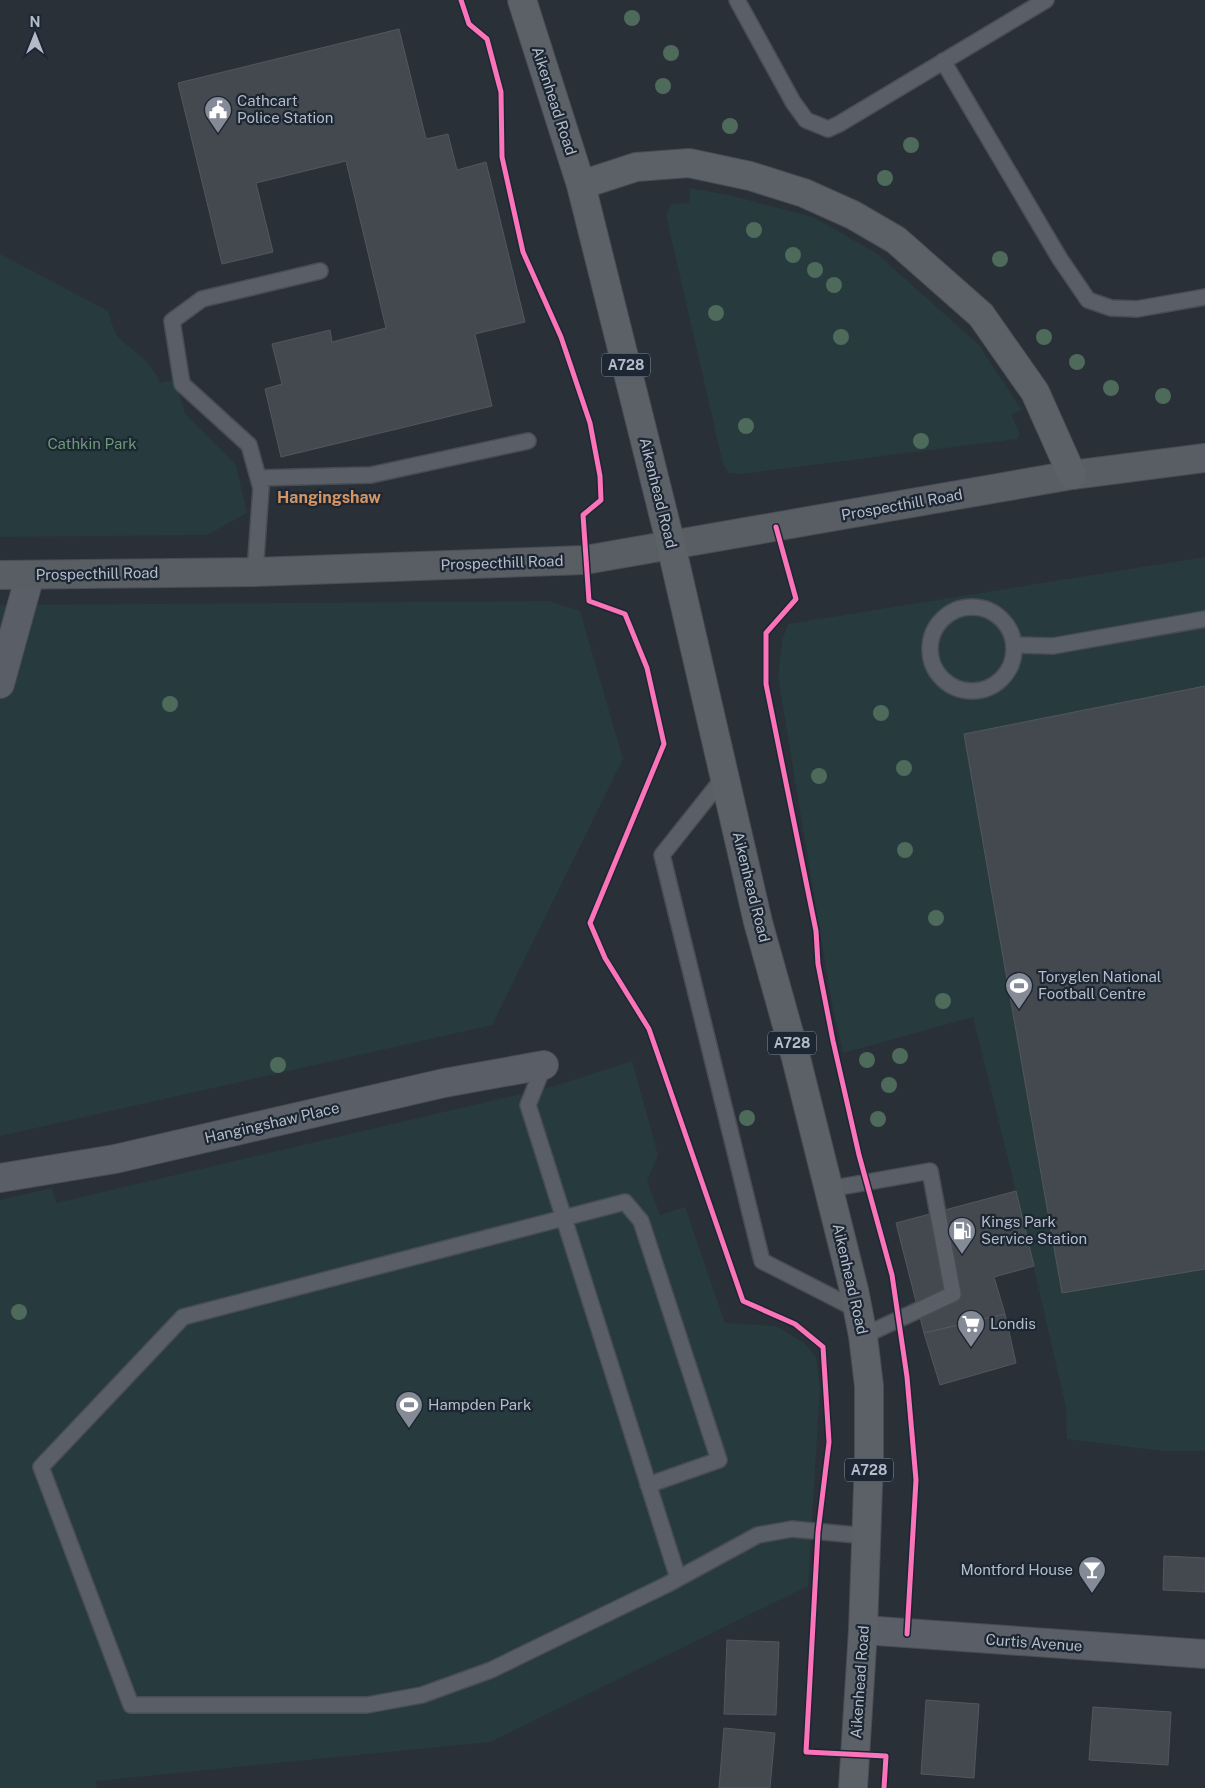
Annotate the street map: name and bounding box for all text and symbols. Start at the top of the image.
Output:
north arrow [10,10,60,60]
text: N [30,14,40,30]
street label: Aikenhead Road [529,44,580,157]
place label: Cathcart Police Station [237,92,333,126]
public building icon: Cathcart Police Station [203,95,233,134]
road number: A728 [602,354,650,376]
park label: Cathkin Park [47,435,137,452]
street label: Aikenhead Road [637,436,680,550]
street label: Prospecthill Road [840,485,964,524]
district label: Hangingshaw [277,488,381,507]
street label: Prospecthill Road [440,552,564,573]
street label: Prospecthill Road [35,564,159,583]
street label: Aikenhead Road [730,830,773,944]
place label: Toryglen National Football Centre [1038,968,1161,1002]
sports icon: Toryglen National Football Centre [1004,971,1034,1010]
road number: A728 [768,1032,816,1054]
street label: Hangingshaw Place [203,1099,341,1146]
place label: Kings Park Service Station [981,1213,1087,1247]
fuel station icon: Kings Park Service Station [947,1216,977,1255]
street label: Aikenhead Road [829,1222,871,1336]
supermarket icon: Londis [956,1309,986,1348]
place label: Londis [990,1315,1036,1332]
sports icon: Hampden Park [394,1390,424,1429]
place label: Hampden Park [428,1396,531,1413]
road number: A728 [845,1458,893,1482]
bar icon: Montford House [1077,1555,1107,1594]
place label: Montford House [960,1561,1073,1578]
street label: Aikenhead Road [847,1625,872,1739]
street label: Curtis Avenue [985,1631,1083,1654]

